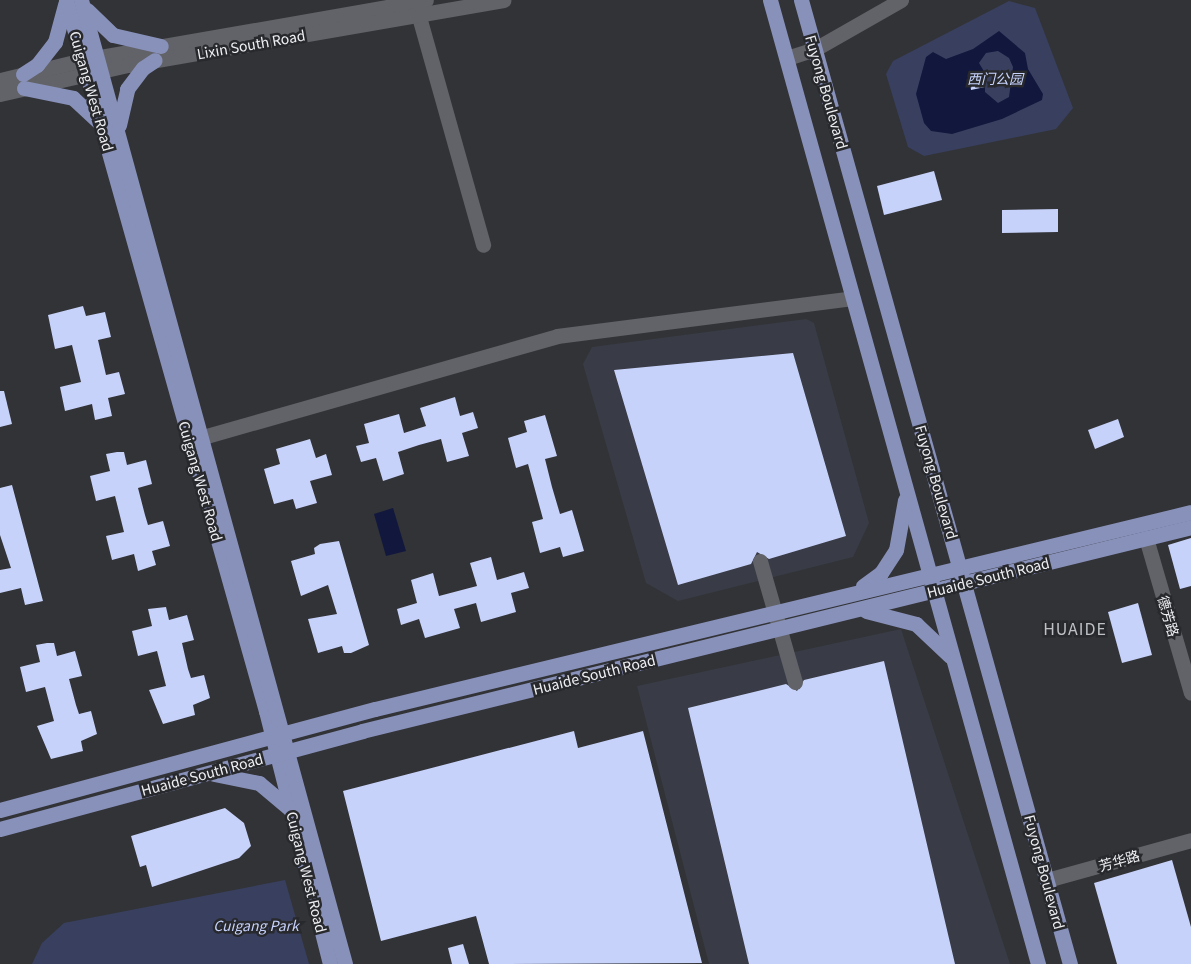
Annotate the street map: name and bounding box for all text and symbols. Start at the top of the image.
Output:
street label: Lixin South Road [196,26,306,62]
street label: Cuigang West Road [67,29,117,153]
street label: Fuyong Boulevard [803,33,851,151]
park label: 西门公园 [967,70,1023,86]
street label: Cuigang West Road [176,419,226,543]
street label: Fuyong Boulevard [913,423,961,541]
street label: Huaide South Road [925,554,1051,600]
street label: 德芳路 [1155,593,1183,639]
district label: HUAIDE [1042,618,1108,638]
street label: Huaide South Road [531,651,657,697]
street label: Huaide South Road [139,750,265,798]
street label: Cuigang West Road [284,810,330,934]
street label: Fuyong Boulevard [1022,813,1068,931]
street label: 芳华路 [1096,846,1142,874]
park label: Cuigang Park [213,917,299,933]

